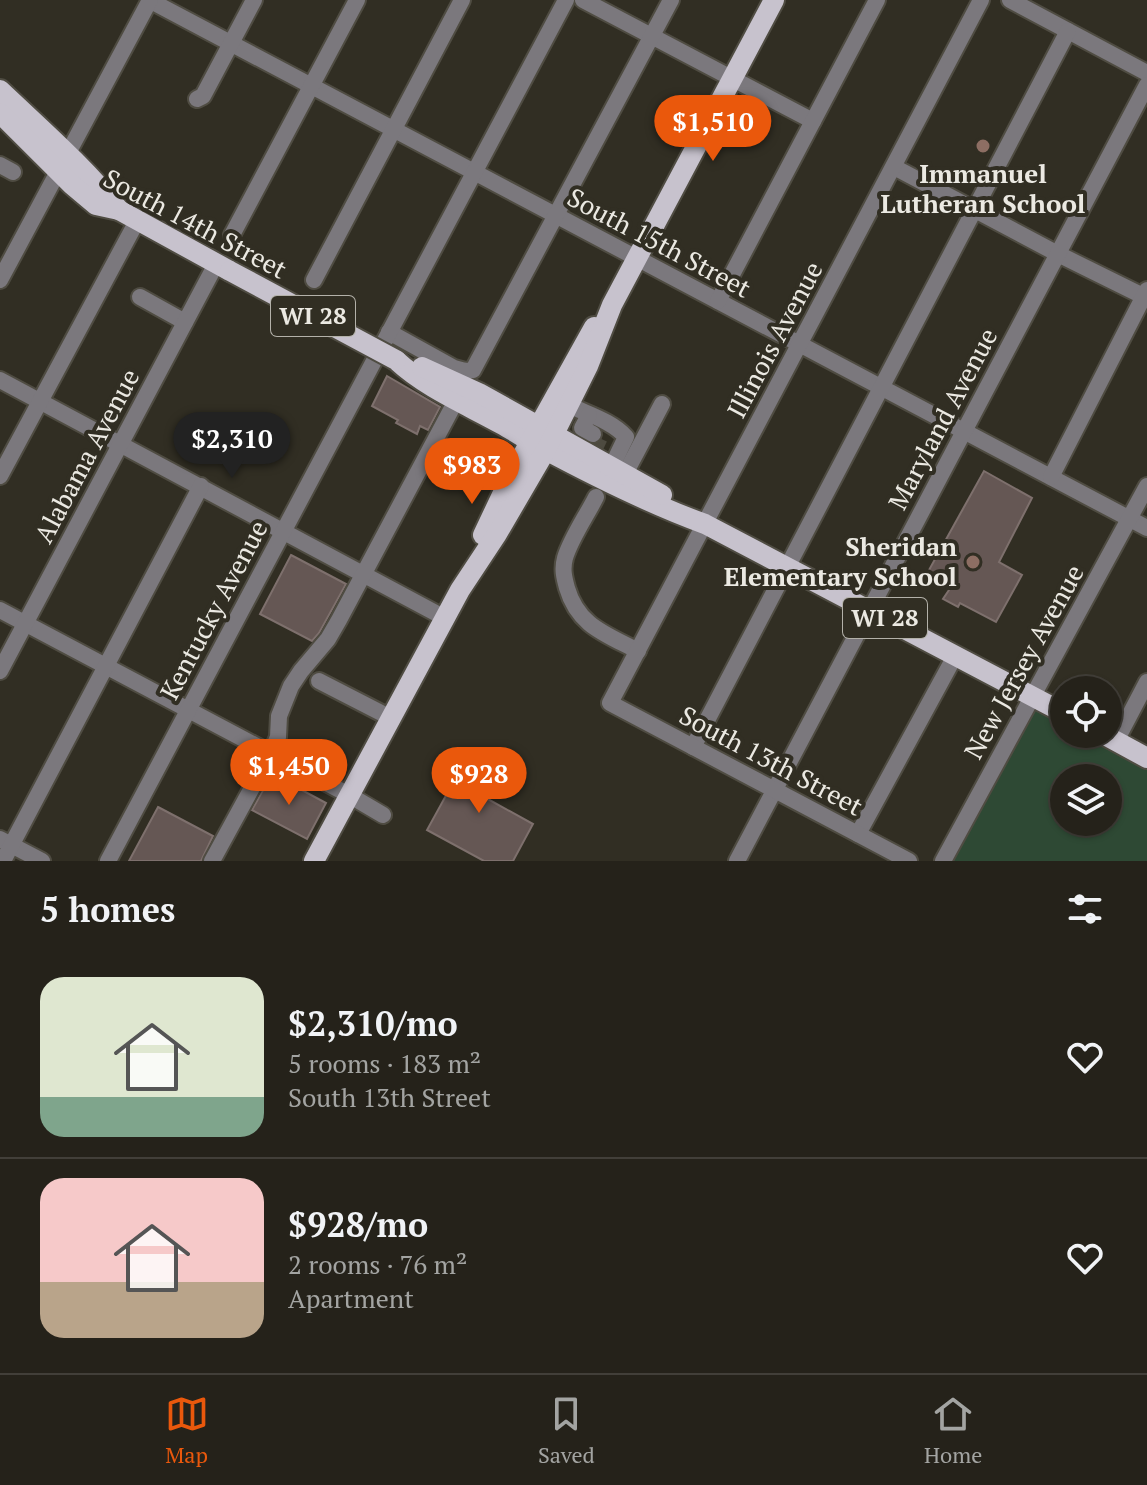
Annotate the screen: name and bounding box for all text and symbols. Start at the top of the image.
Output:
pin: $1,510 [648,95,778,163]
text: $1,510 [672,104,754,138]
marker: Immanuel Lutheran School [974,137,992,155]
place label: Immanuel Lutheran School [880,156,1086,220]
street label: South 14th Street [98,161,293,286]
street label: South 15th Street [562,180,757,305]
street label: Illinois Avenue [719,255,830,424]
road number: WI 28 [271,296,355,336]
street label: Maryland Avenue [880,322,1004,515]
street label: Alabama Avenue [26,363,146,549]
pin: $2,310 [167,412,297,480]
text: $2,310 [191,421,273,455]
pin: $983 [425,438,519,506]
text: $983 [443,447,501,481]
street label: Kentucky Avenue [152,514,275,705]
place label: Sheridan Elementary School [724,529,957,593]
marker: Sheridan Elementary School [964,553,982,571]
street label: New Jersey Avenue [956,558,1091,765]
road number: WI 28 [843,598,927,638]
map controls [1050,676,1122,836]
button: locate [1050,676,1122,748]
street label: South 13th Street [674,698,869,823]
pin: $1,450 [224,739,354,807]
pin: $928 [432,747,526,815]
text: $1,450 [248,748,330,782]
text: $928 [450,756,508,790]
button: layers [1050,764,1122,836]
text: 5 homes [40,887,175,932]
icon: filters [1063,887,1107,931]
text: $2,310/mo [288,1001,458,1046]
icon: home [104,1009,200,1105]
icon: heart [1063,1035,1107,1079]
text: 5 rooms · 183 m² [288,1046,481,1080]
text: South 13th Street [288,1080,491,1114]
text: $928/mo [288,1202,428,1247]
icon: home [104,1210,200,1306]
icon: heart [1063,1236,1107,1280]
text: 2 rooms · 76 m² [288,1247,467,1281]
text: Apartment [288,1281,414,1315]
tab: Map [165,1392,209,1469]
tab: Saved [538,1392,595,1469]
tab: Home [924,1392,982,1469]

